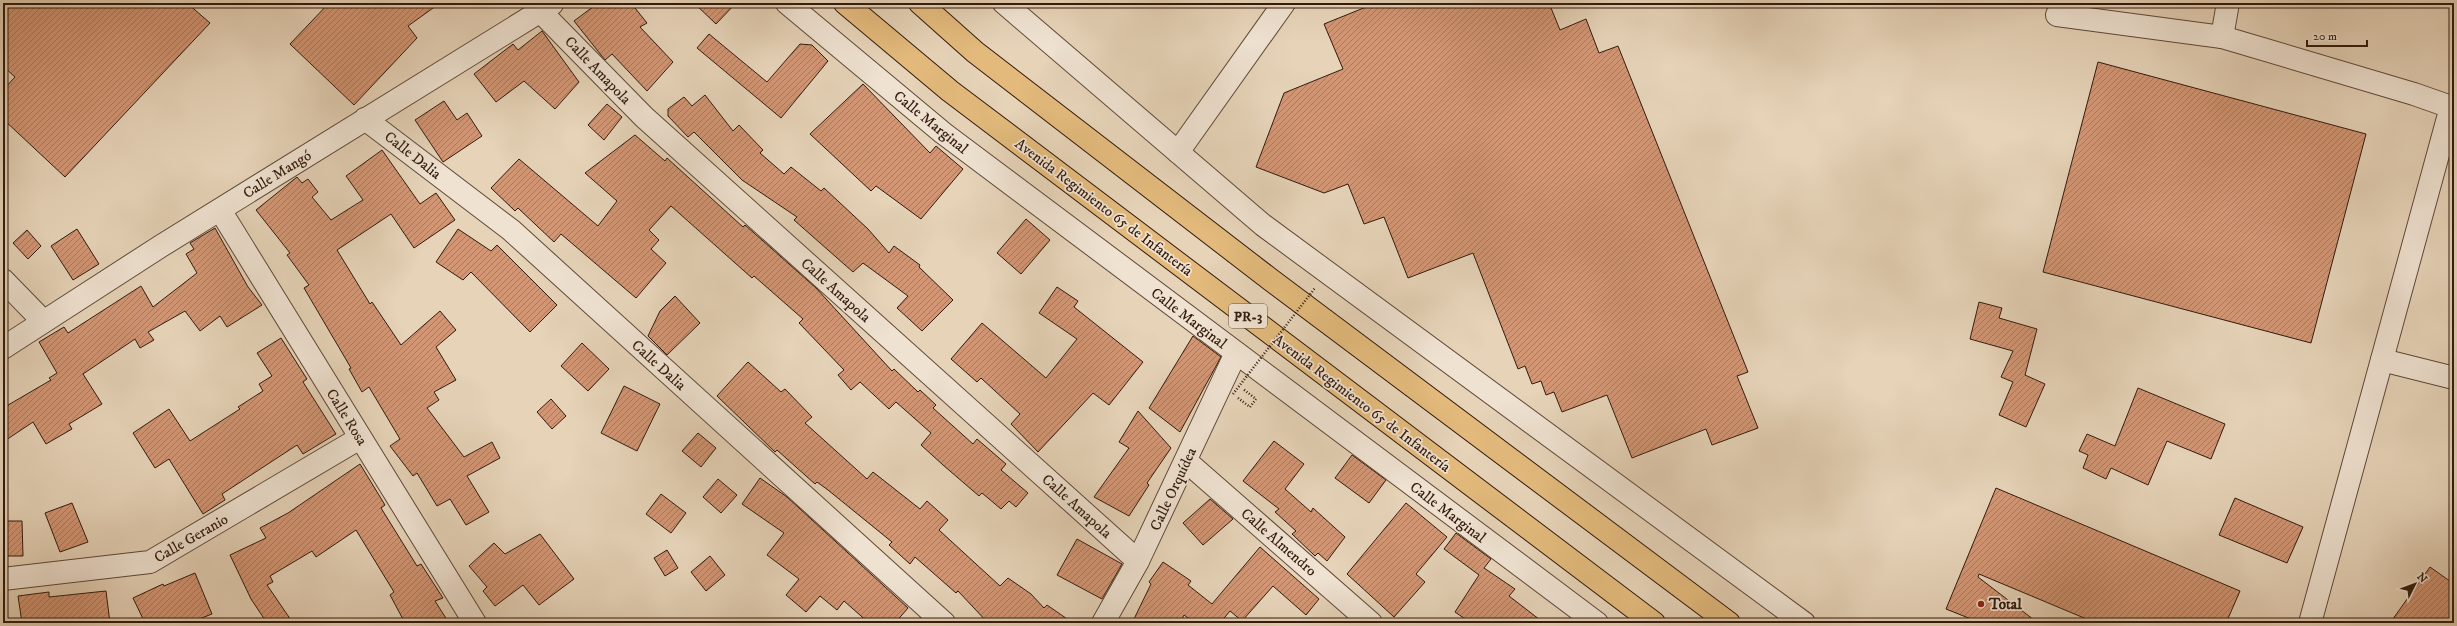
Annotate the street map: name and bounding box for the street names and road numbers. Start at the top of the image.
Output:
street label: Calle Amapola [560,32,635,109]
street label: Calle Marginal [890,87,972,158]
street label: Calle Dalia [380,127,445,184]
street label: Avenida Regimiento 65 de Infantería [1011,134,1197,281]
street label: Calle Mangó [239,146,315,203]
street label: Calle Amapola [797,254,875,327]
street label: Calle Marginal [1147,284,1231,353]
road number: PR-3 [1229,304,1267,328]
street label: Avenida Regimiento 65 de Infantería [1269,330,1455,477]
street label: Calle Dalia [627,336,690,395]
street label: Calle Rosa [322,385,372,450]
street label: Calle Orquídea [1146,444,1201,534]
street label: Calle Amapola [1038,470,1116,543]
street label: Calle Marginal [1406,478,1490,547]
street label: Calle Almendro [1237,504,1321,581]
street label: Calle Geranio [151,510,232,567]

